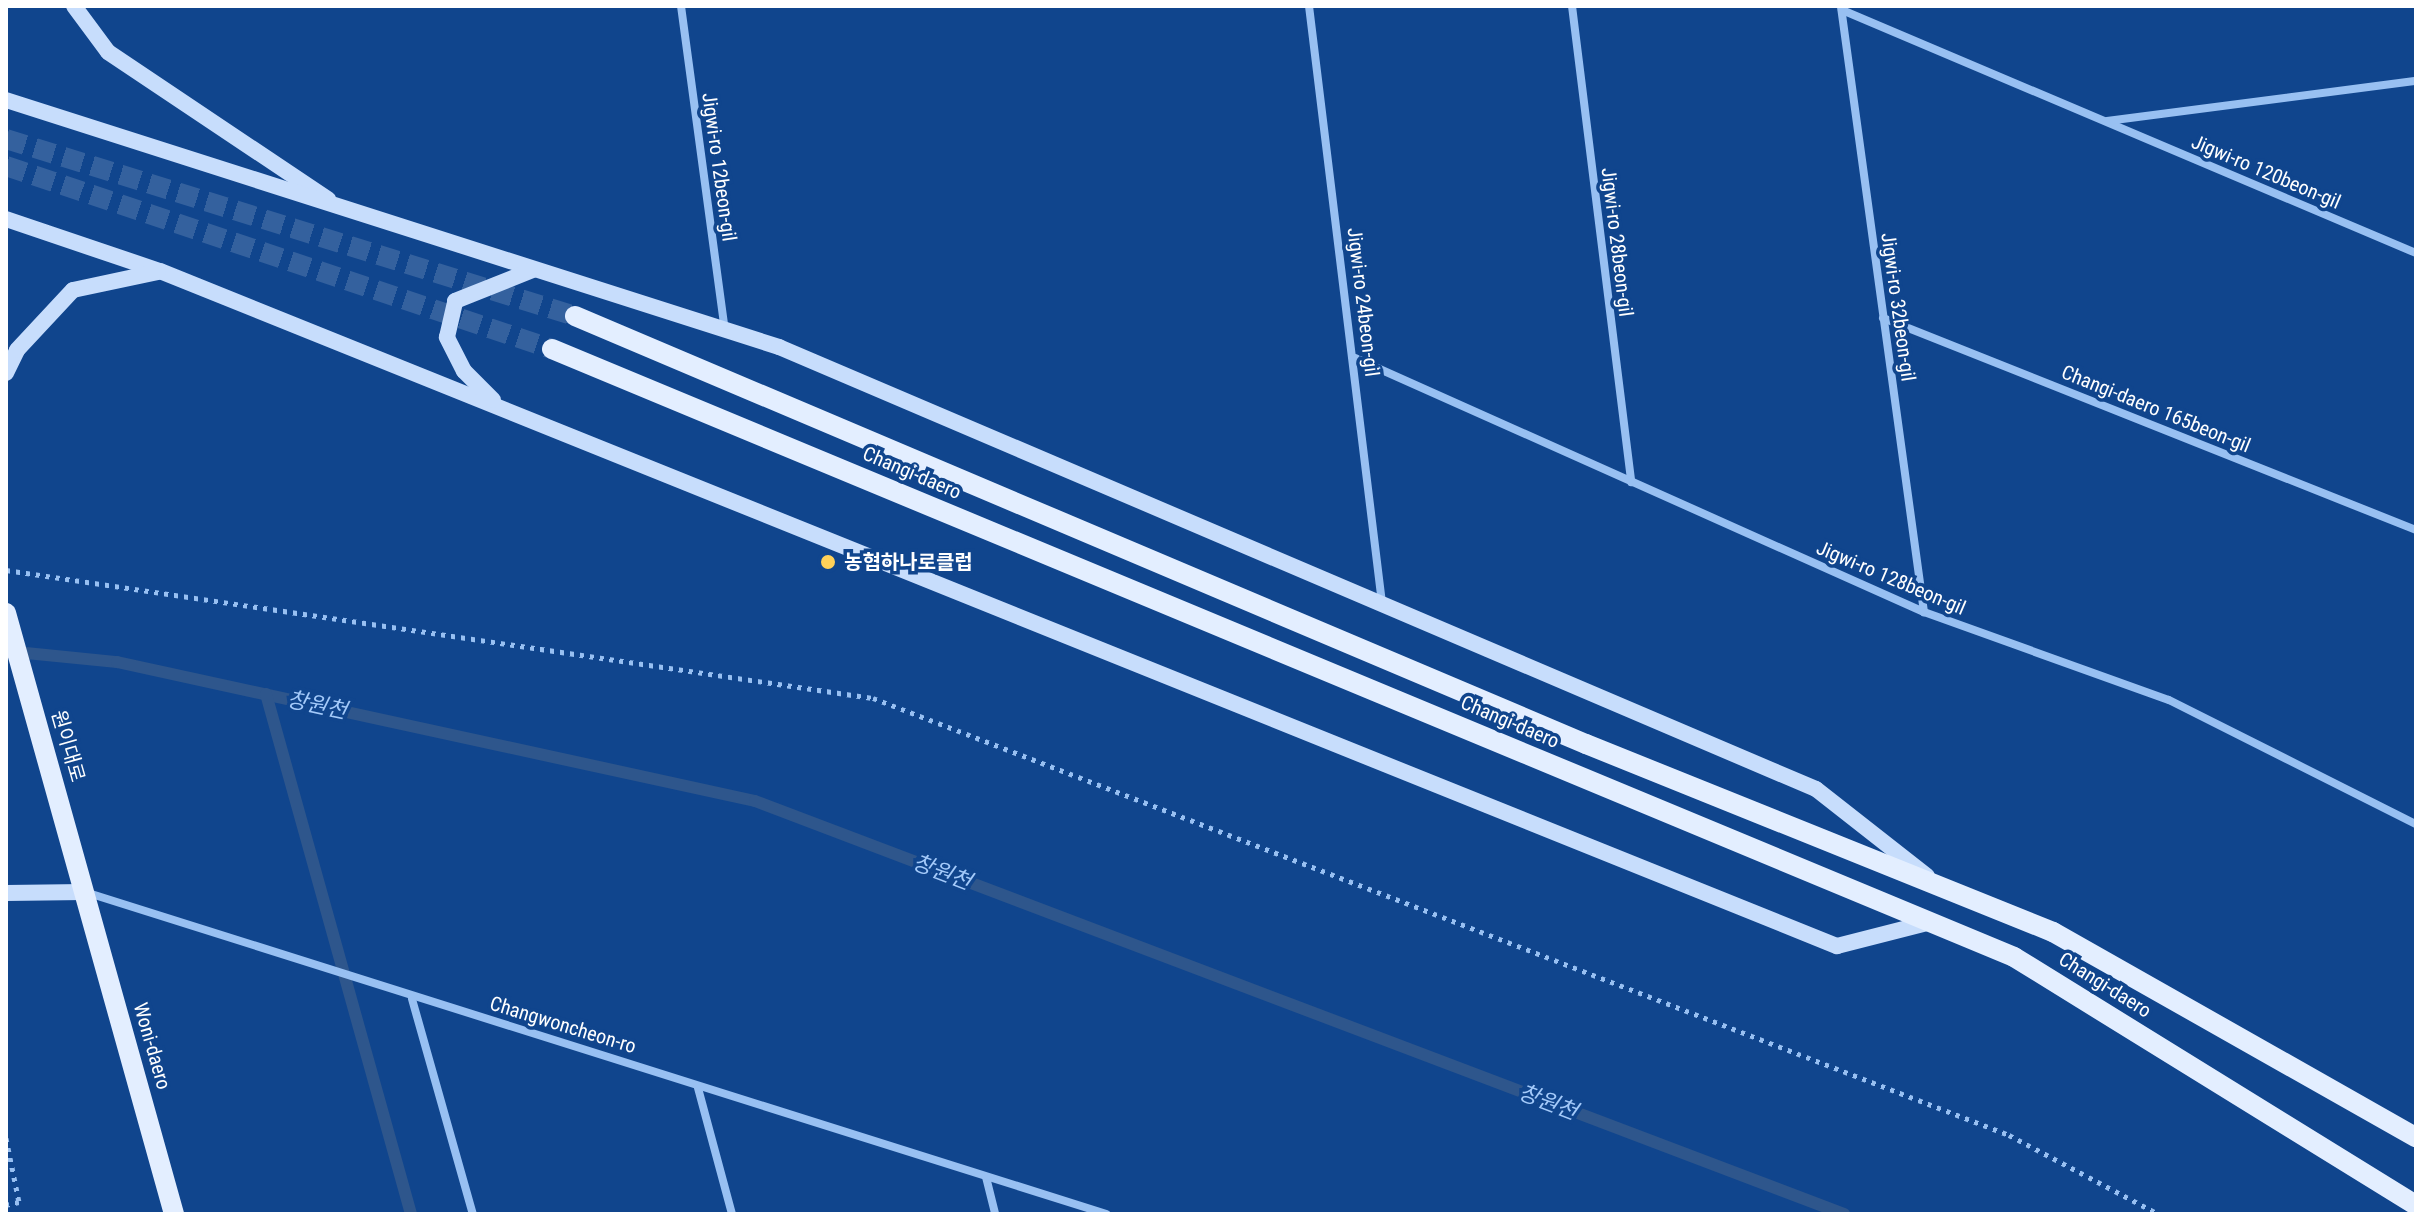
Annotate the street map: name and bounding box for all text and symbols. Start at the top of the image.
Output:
street label: Jigwi-ro 12beon-gil [697,91,741,243]
street label: Jigwi-ro 120beon-gil [2188,130,2344,214]
street label: Jigwi-ro 28beon-gil [1596,166,1638,318]
street label: Jigwi-ro 24beon-gil [1342,226,1384,378]
street label: Jigwi-ro 32beon-gil [1876,231,1920,383]
street label: Changi-daero 165beon-gil [2058,360,2254,458]
street label: Changi-daero [859,442,965,504]
street label: Jigwi-ro 128beon-gil [1813,536,1969,620]
place label: 농협하나로클럽 [844,550,973,574]
marker: 농협하나로클럽 [819,553,837,571]
water label: 창원천 [285,686,349,724]
street label: Changi-daero [1457,691,1563,753]
street label: 원이대로 [46,707,90,785]
water label: 창원천 [909,849,975,895]
street label: Changi-daero [2054,947,2156,1023]
street label: Changwoncheon-ro [487,991,639,1059]
street label: Woni-daero [128,1000,176,1092]
water label: 창원천 [1515,1079,1581,1125]

